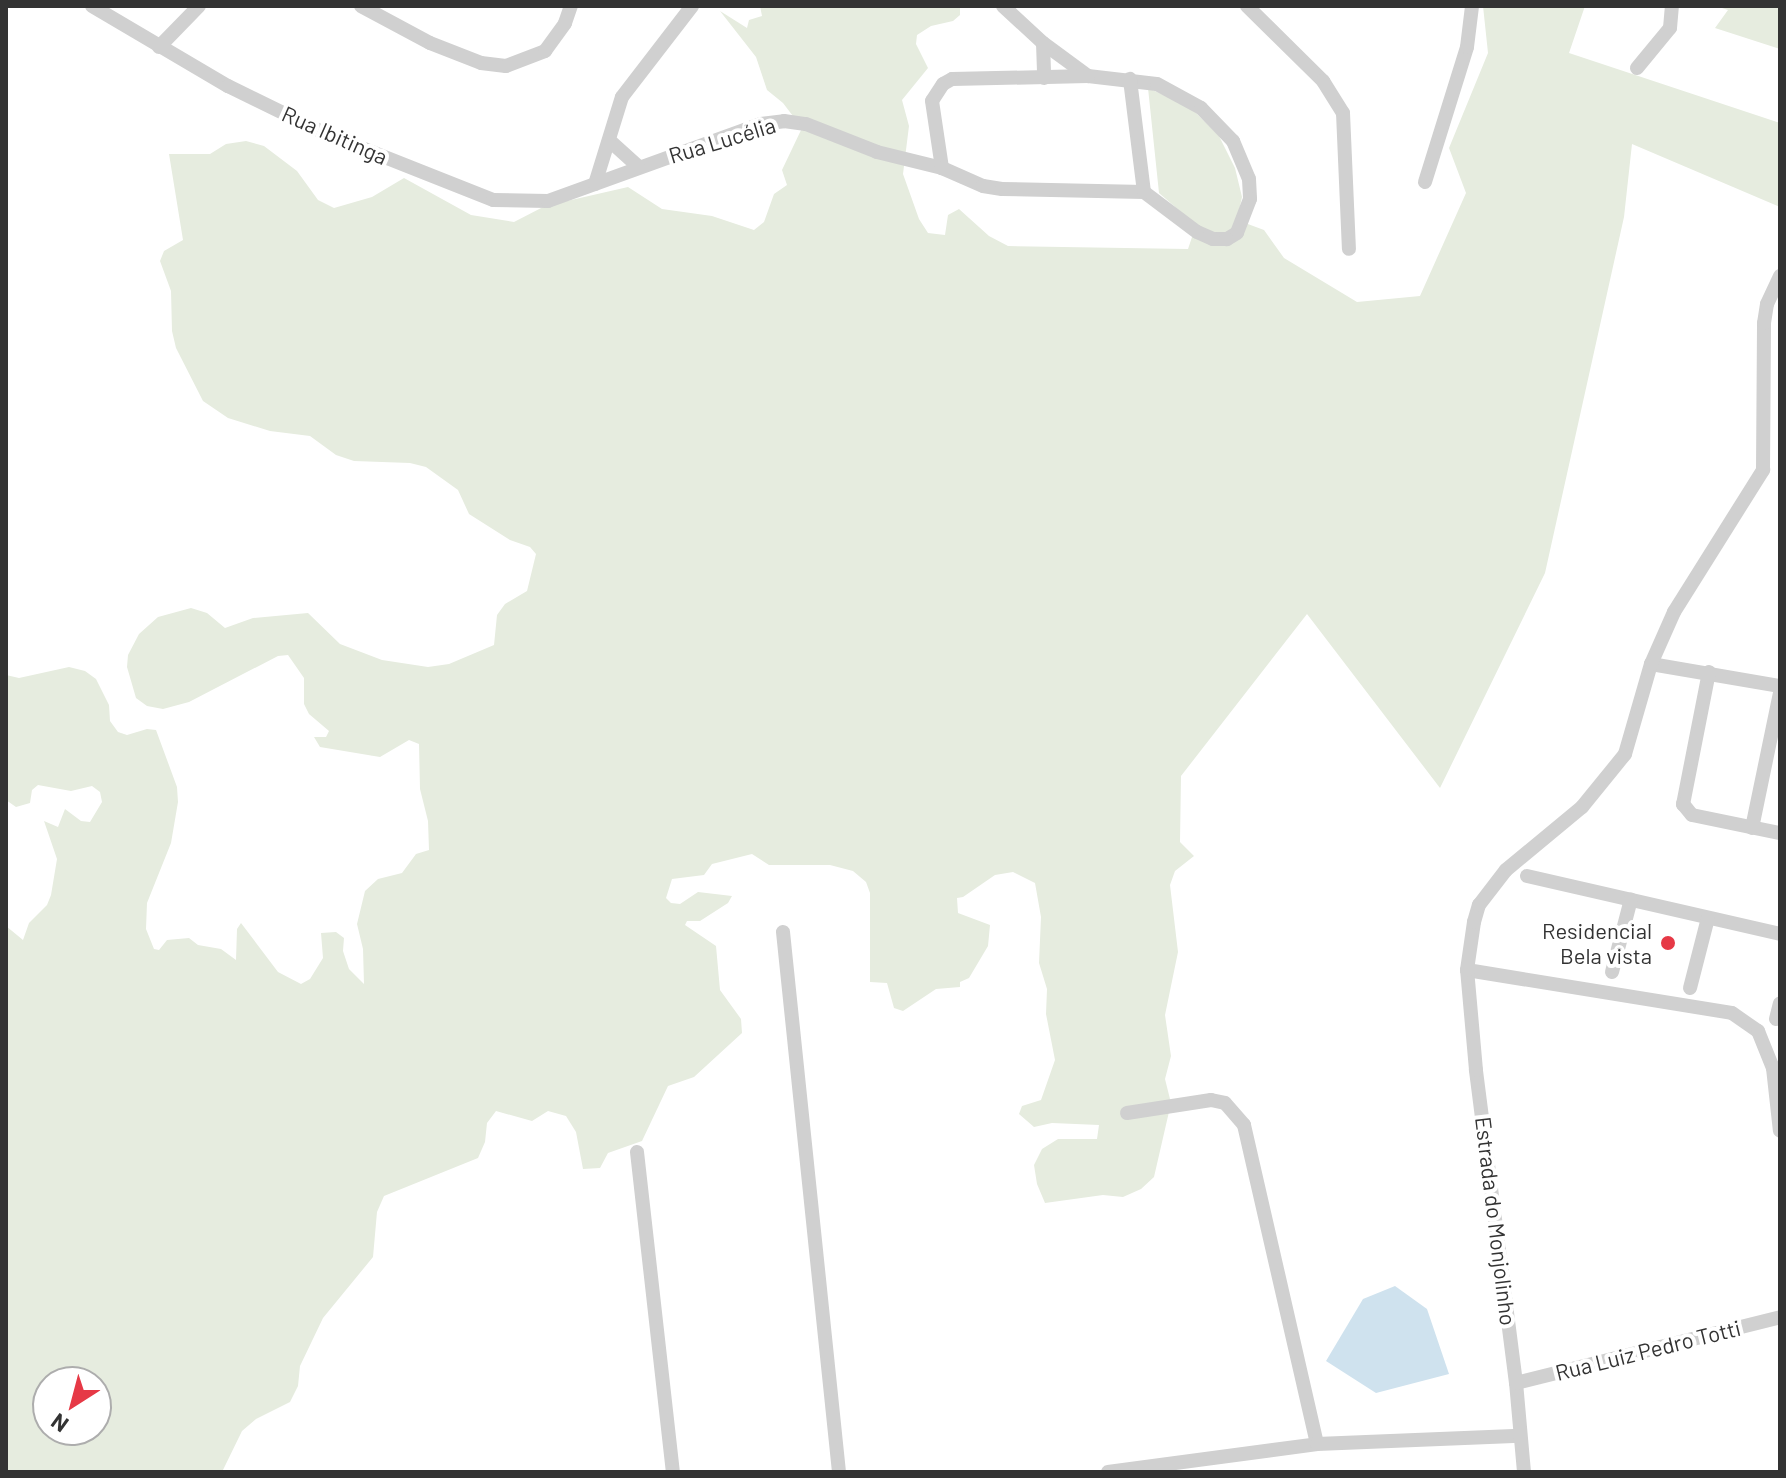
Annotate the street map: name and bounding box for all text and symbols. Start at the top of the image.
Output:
street label: Rua Ibitinga [278,100,392,170]
street label: Rua Lucélia [665,111,779,169]
place label: Residencial Bela vista [1542,917,1652,968]
marker: Residencial Bela vista [1659,934,1677,952]
street label: Estrada do Monjolinho [1470,1115,1522,1327]
street label: Rua Luiz Pedro Totti [1553,1314,1743,1386]
north arrow [32,1366,112,1446]
text: N [46,1409,73,1439]

